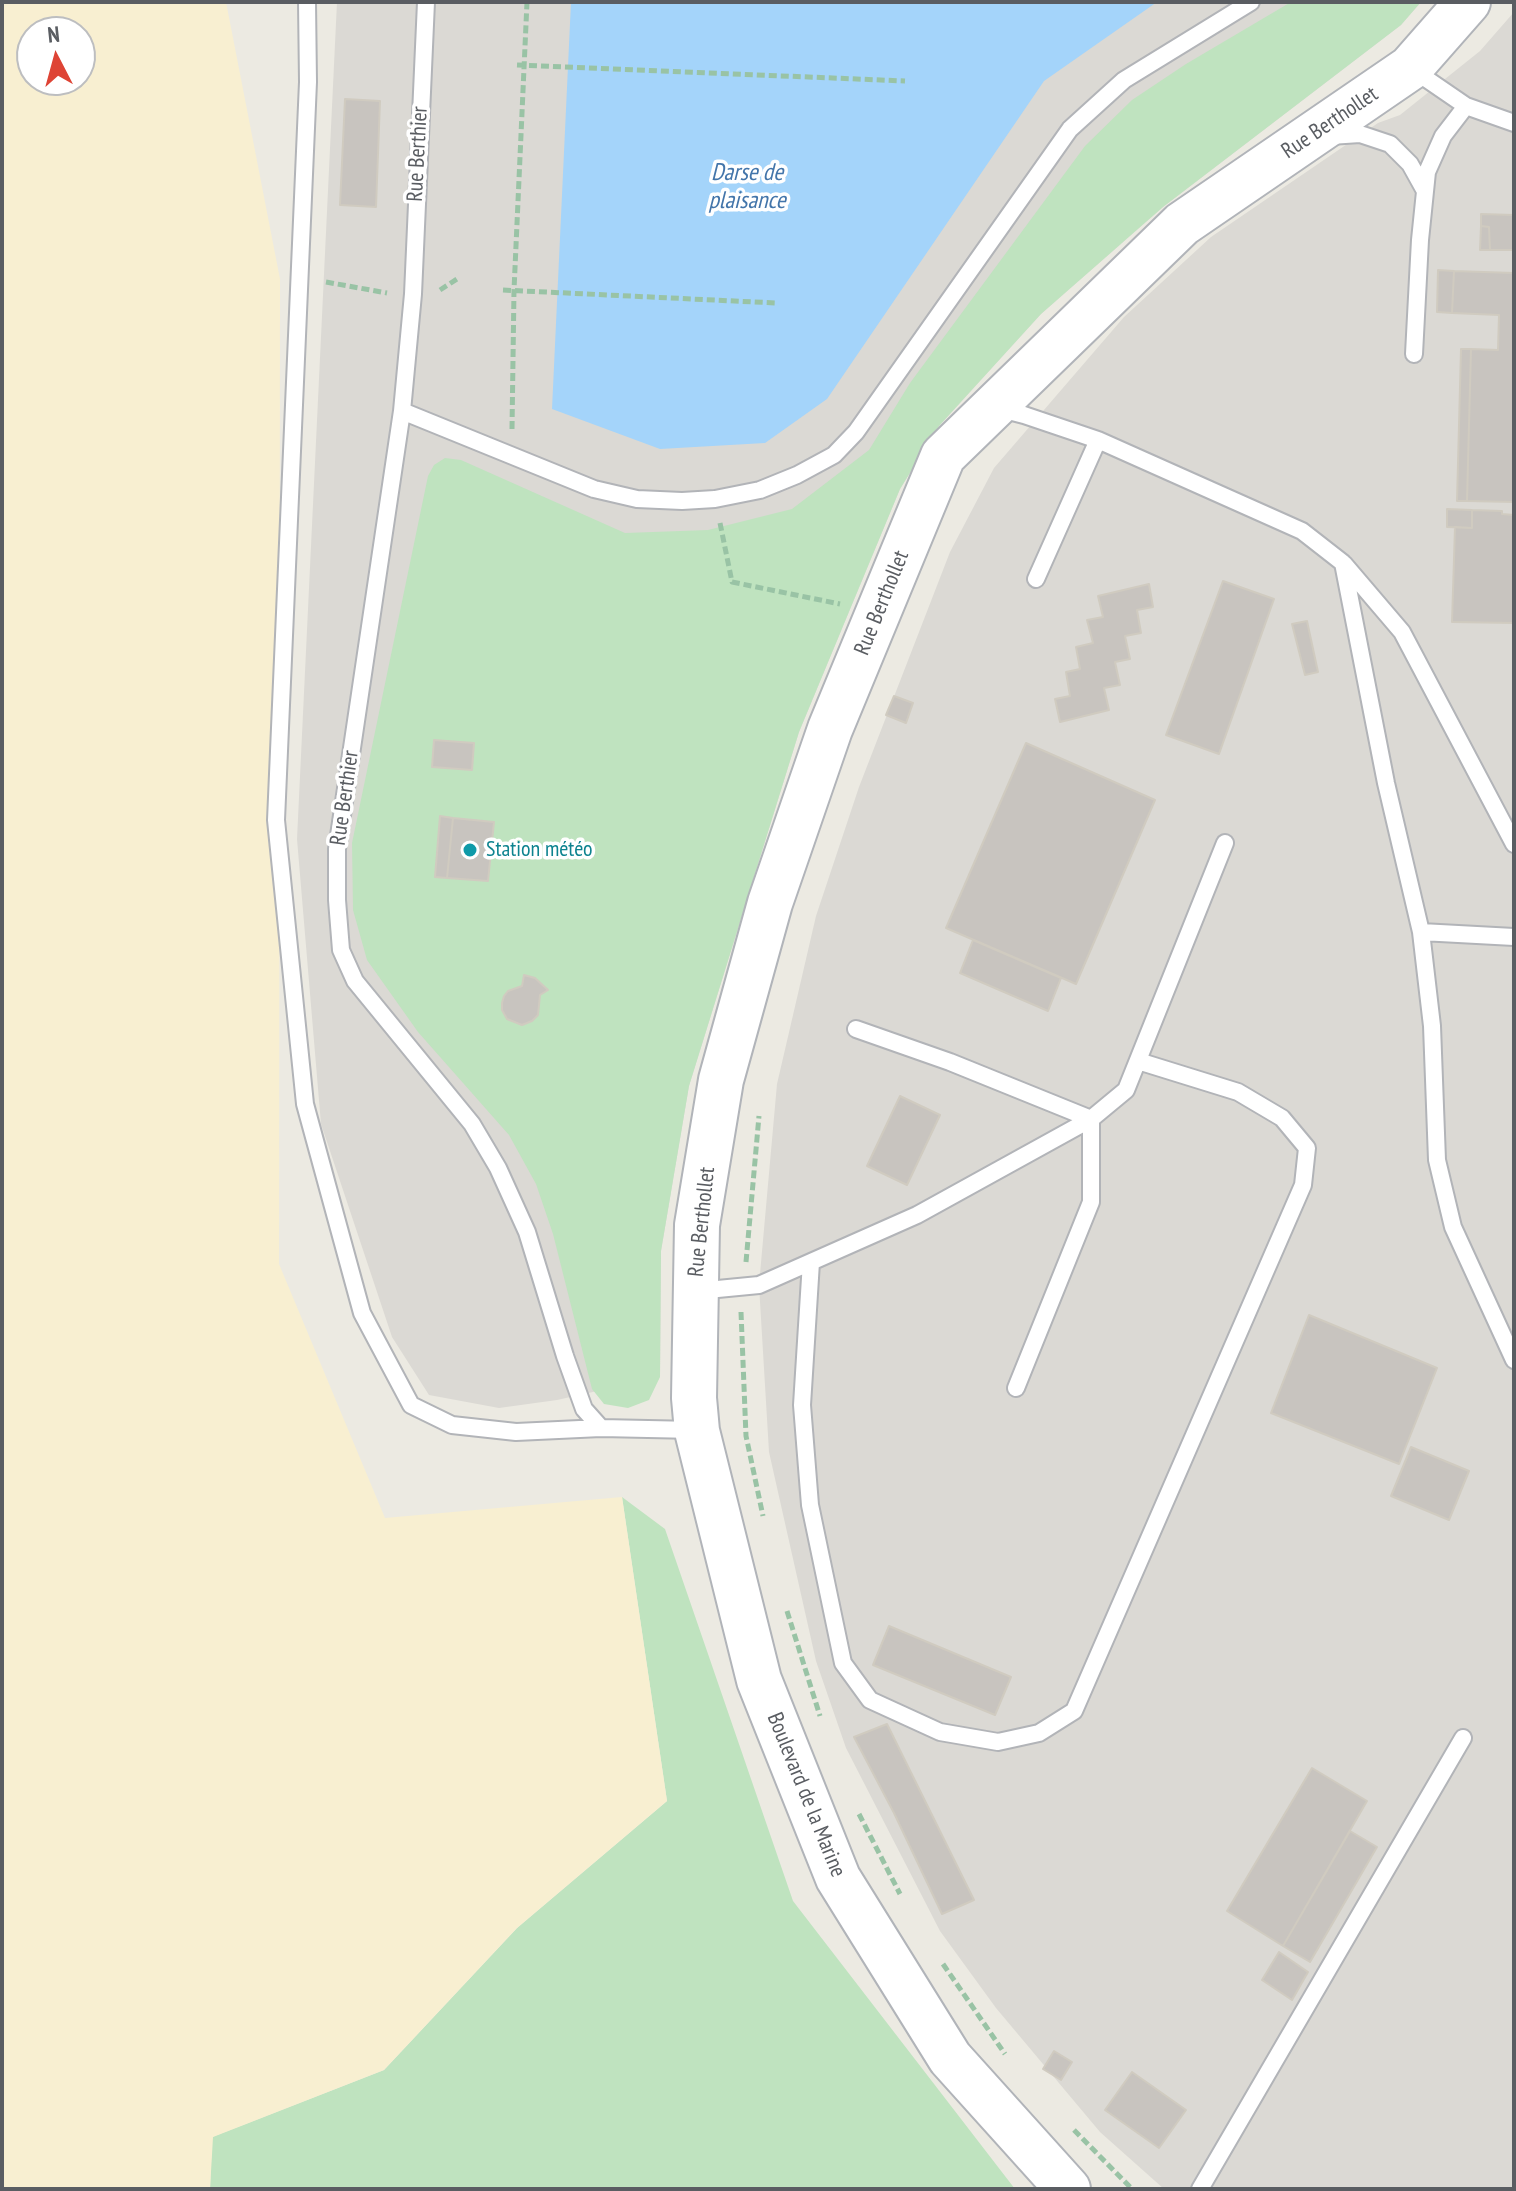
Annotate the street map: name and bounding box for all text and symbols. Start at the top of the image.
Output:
north arrow [16,16,96,96]
text: N [46,20,61,49]
street label: Rue Berthollet [1277,81,1383,165]
street label: Rue Berthier [402,106,434,202]
water label: Darse de plaisance [708,159,786,215]
street label: Rue Berthollet [849,547,915,659]
street label: Rue Berthier [325,749,365,847]
place label: Station météo [486,837,593,863]
marker: Station météo [461,841,479,859]
street label: Rue Berthollet [683,1166,721,1278]
street label: Boulevard de la Marine [761,1709,851,1881]

